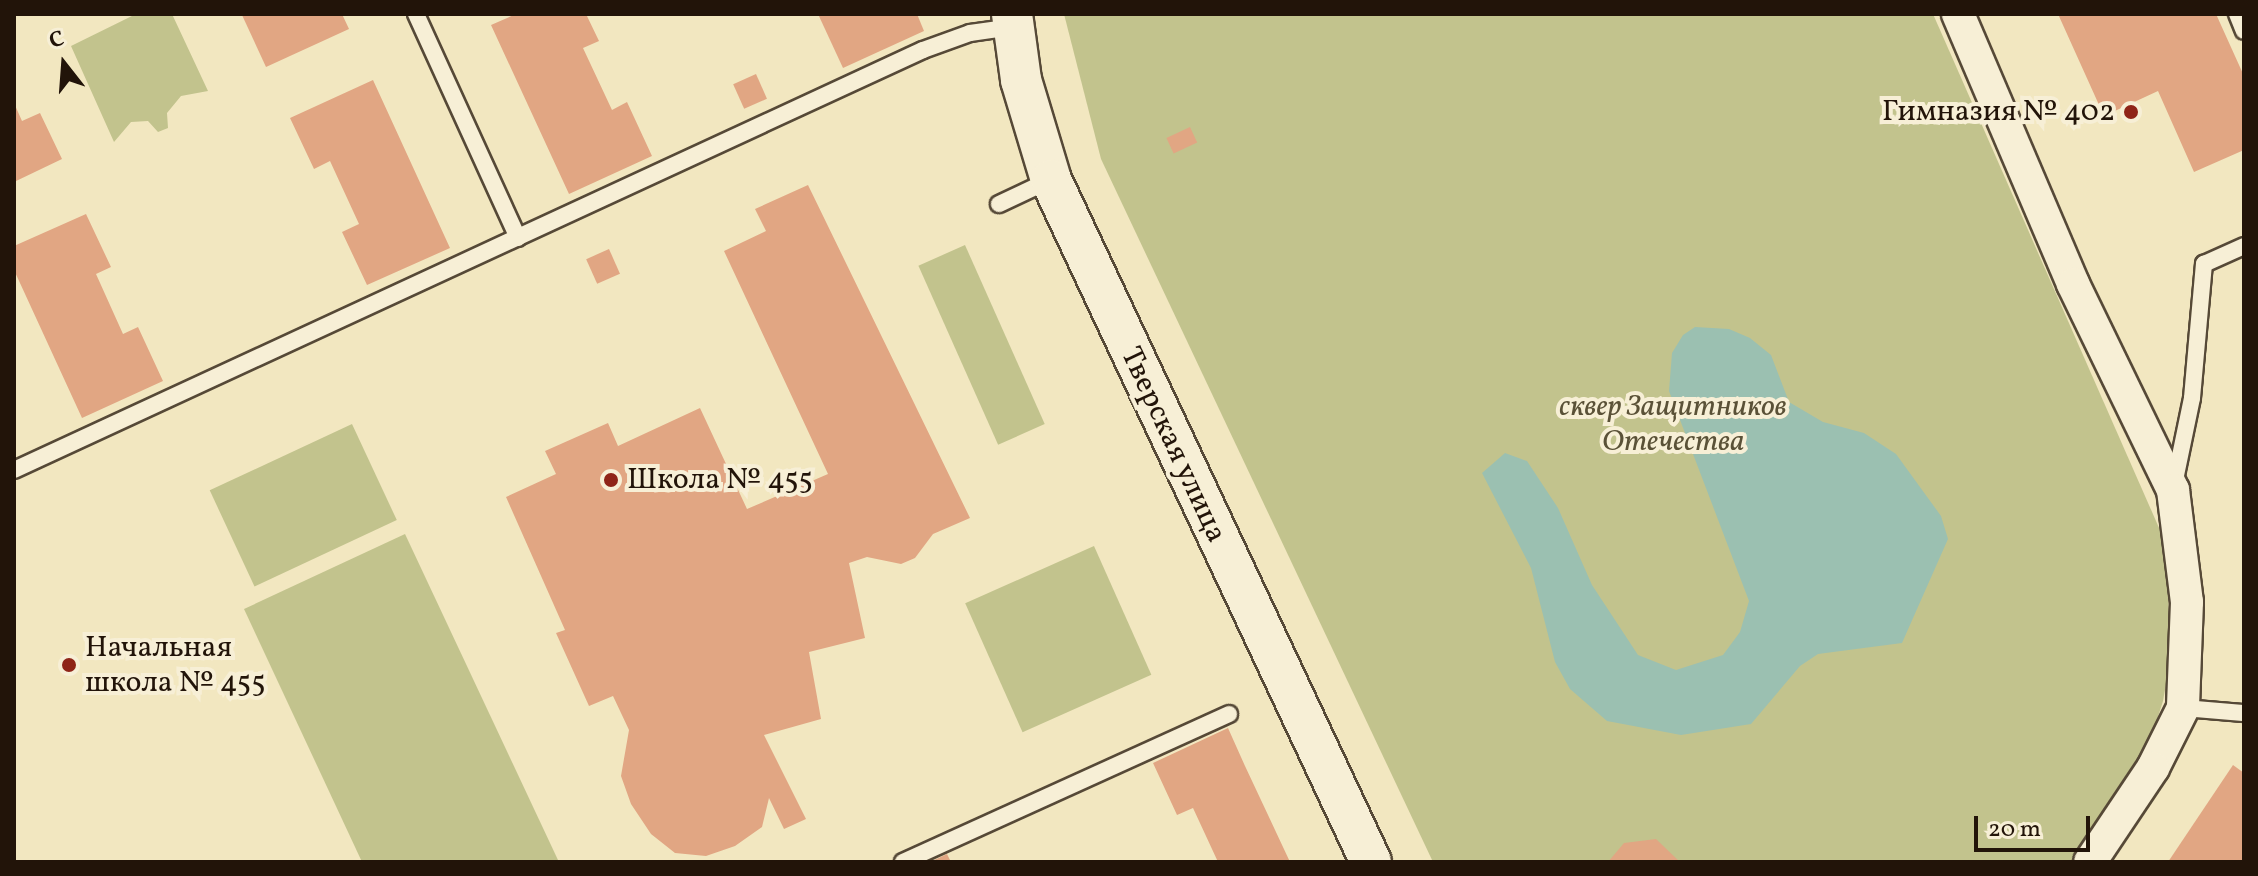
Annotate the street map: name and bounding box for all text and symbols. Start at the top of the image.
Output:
north arrow [24,24,104,104]
text: С [46,24,68,57]
place label: Гимназия № 402 [1882,94,2115,130]
marker: Гимназия № 402 [2122,103,2140,121]
street label: Тверская улица [1112,341,1234,549]
park label: сквер Защитников Отечества [1559,389,1787,460]
place label: Школа № 455 [627,462,813,498]
marker: Школа № 455 [602,471,620,489]
place label: Начальная школа № 455 [85,630,266,700]
marker: Начальная школа № 455 [60,656,78,674]
scale bar [1978,800,2094,850]
text: 20 m [1988,813,2041,847]

